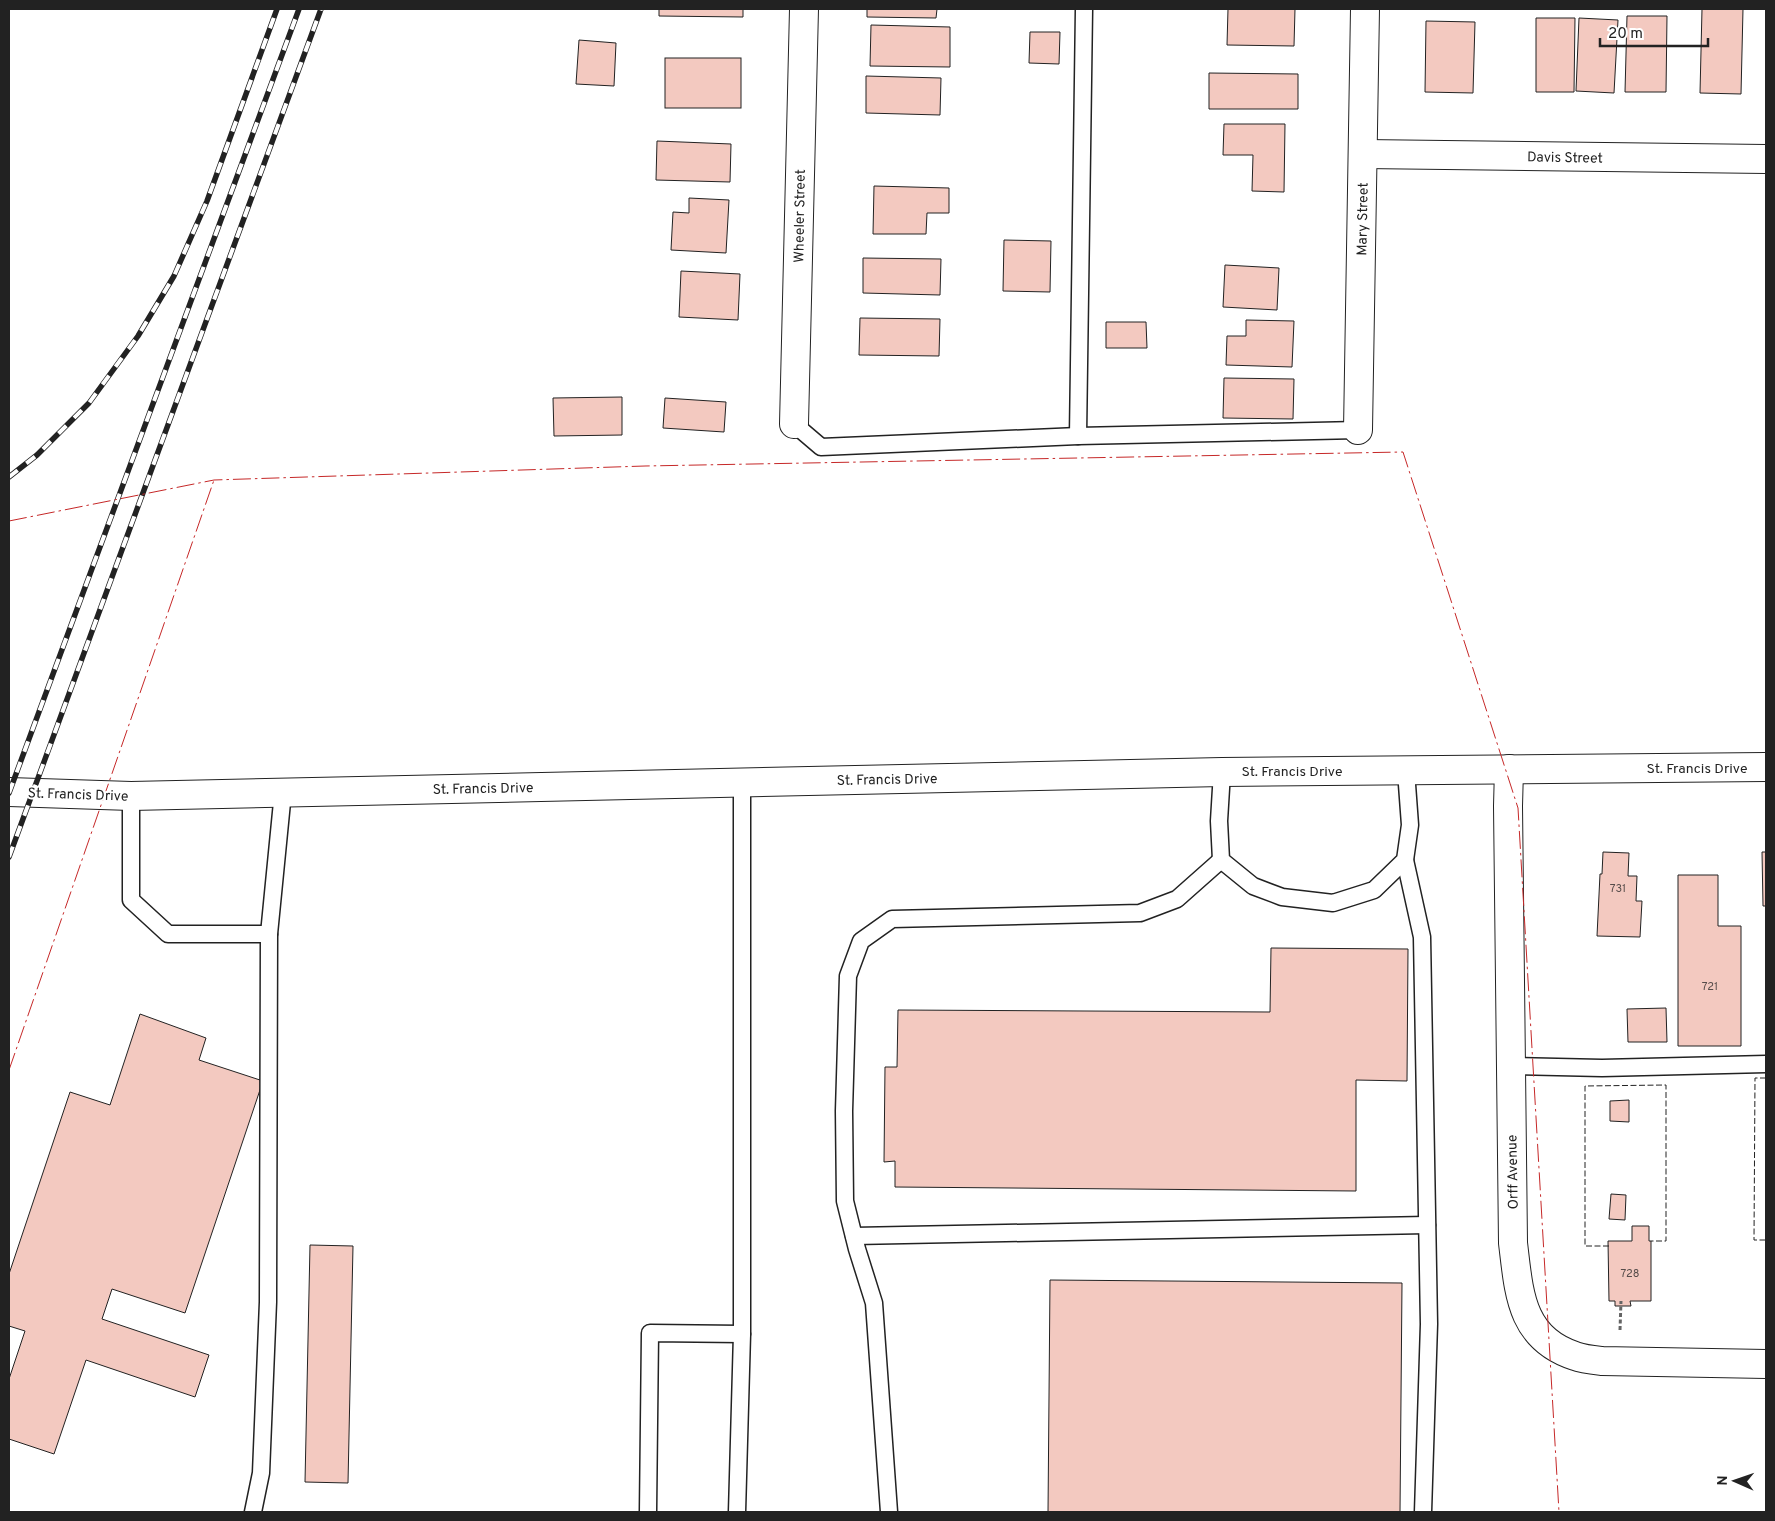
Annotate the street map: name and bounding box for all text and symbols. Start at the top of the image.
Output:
scale bar [1600,15,1708,47]
text: 20 m [1608,25,1643,44]
street label: Davis Street [1527,149,1603,168]
street label: Wheeler Street [791,169,810,263]
street label: Mary Street [1354,182,1373,256]
street label: St. Francis Drive [1647,761,1747,778]
street label: St. Francis Drive [1242,764,1342,781]
street label: St. Francis Drive [836,771,938,790]
street label: St. Francis Drive [432,780,534,799]
street label: St. Francis Drive [27,785,129,806]
house number: 731 [1610,882,1626,896]
house number: 721 [1702,980,1718,994]
street label: Orff Avenue [1504,1134,1523,1209]
house number: 728 [1620,1267,1640,1281]
north arrow [1710,1456,1760,1506]
text: N [1715,1475,1732,1486]

